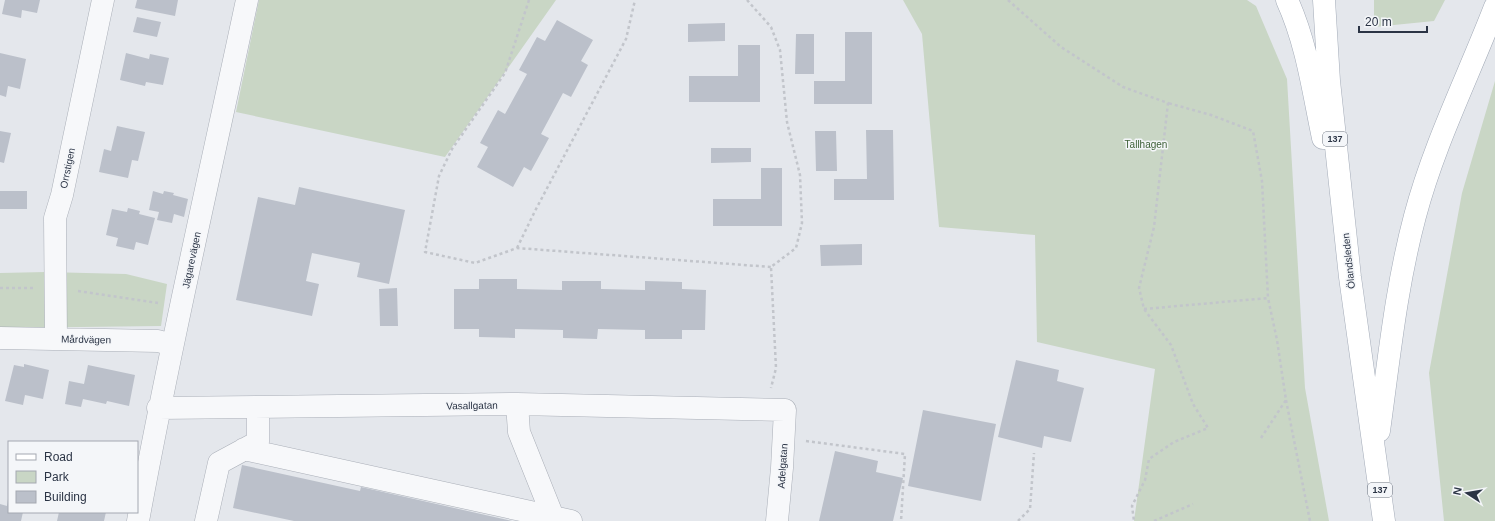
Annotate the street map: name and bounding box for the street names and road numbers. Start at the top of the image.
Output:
road number: 137 [1323,132,1347,146]
street label: Orrstigen [58,147,77,189]
street label: Jägarevägen [180,231,203,290]
street label: Ölandsleden [1340,232,1357,289]
street label: Mårdvägen [61,334,111,345]
street label: Vasallgatan [446,400,498,411]
street label: Adelgatan [775,443,790,489]
road number: 137 [1368,483,1392,497]

